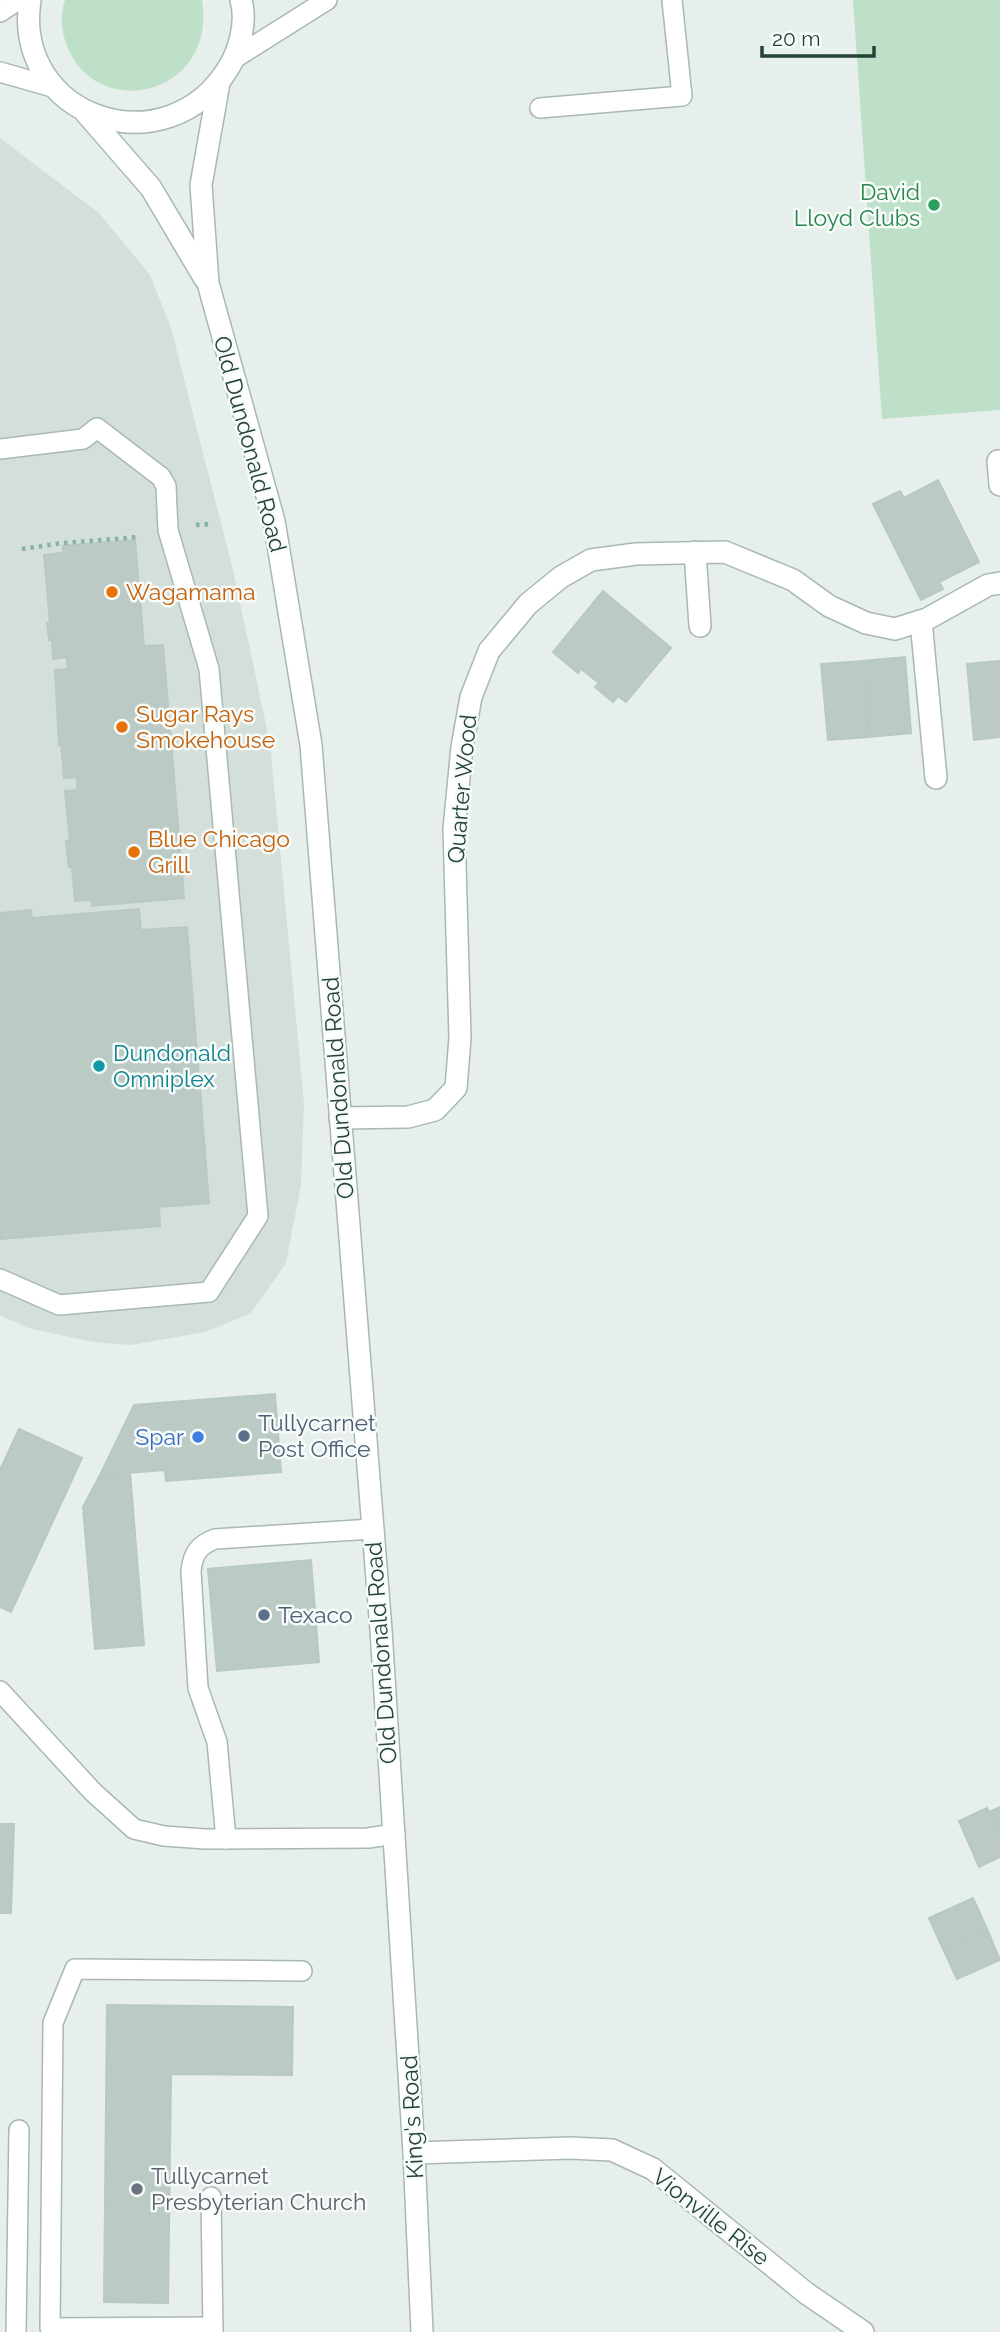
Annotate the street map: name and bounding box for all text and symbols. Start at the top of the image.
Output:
scale bar [762,14,874,58]
text: 20 m [772,26,820,51]
place label: David Lloyd Clubs [794,178,920,231]
marker: David Lloyd Clubs [926,197,942,213]
street label: Old Dundonald Road [209,333,292,555]
place label: Wagamama [126,578,255,605]
marker: Wagamama [104,584,120,600]
place label: Sugar Rays Smokehouse [136,700,275,753]
street label: Quarter Wood [442,713,481,865]
marker: Sugar Rays Smokehouse [114,719,130,735]
place label: Blue Chicago Grill [148,825,290,878]
marker: Blue Chicago Grill [126,844,142,860]
street label: Old Dundonald Road [316,976,359,1200]
place label: Dundonald Omniplex [113,1039,231,1092]
marker: Dundonald Omniplex [91,1058,107,1074]
place label: Tullycarnet Post Office [258,1409,376,1462]
place label: Spar [135,1423,184,1450]
marker: Tullycarnet Post Office [236,1428,252,1444]
marker: Spar [190,1429,206,1445]
street label: Old Dundonald Road [359,1541,402,1765]
place label: Texaco [278,1601,353,1628]
marker: Texaco [256,1607,272,1623]
street label: King's Road [395,2054,428,2180]
place label: Tullycarnet Presbyterian Church [151,2162,366,2215]
street label: Vionville Rise [647,2163,775,2271]
marker: Tullycarnet Presbyterian Church [129,2181,145,2197]

